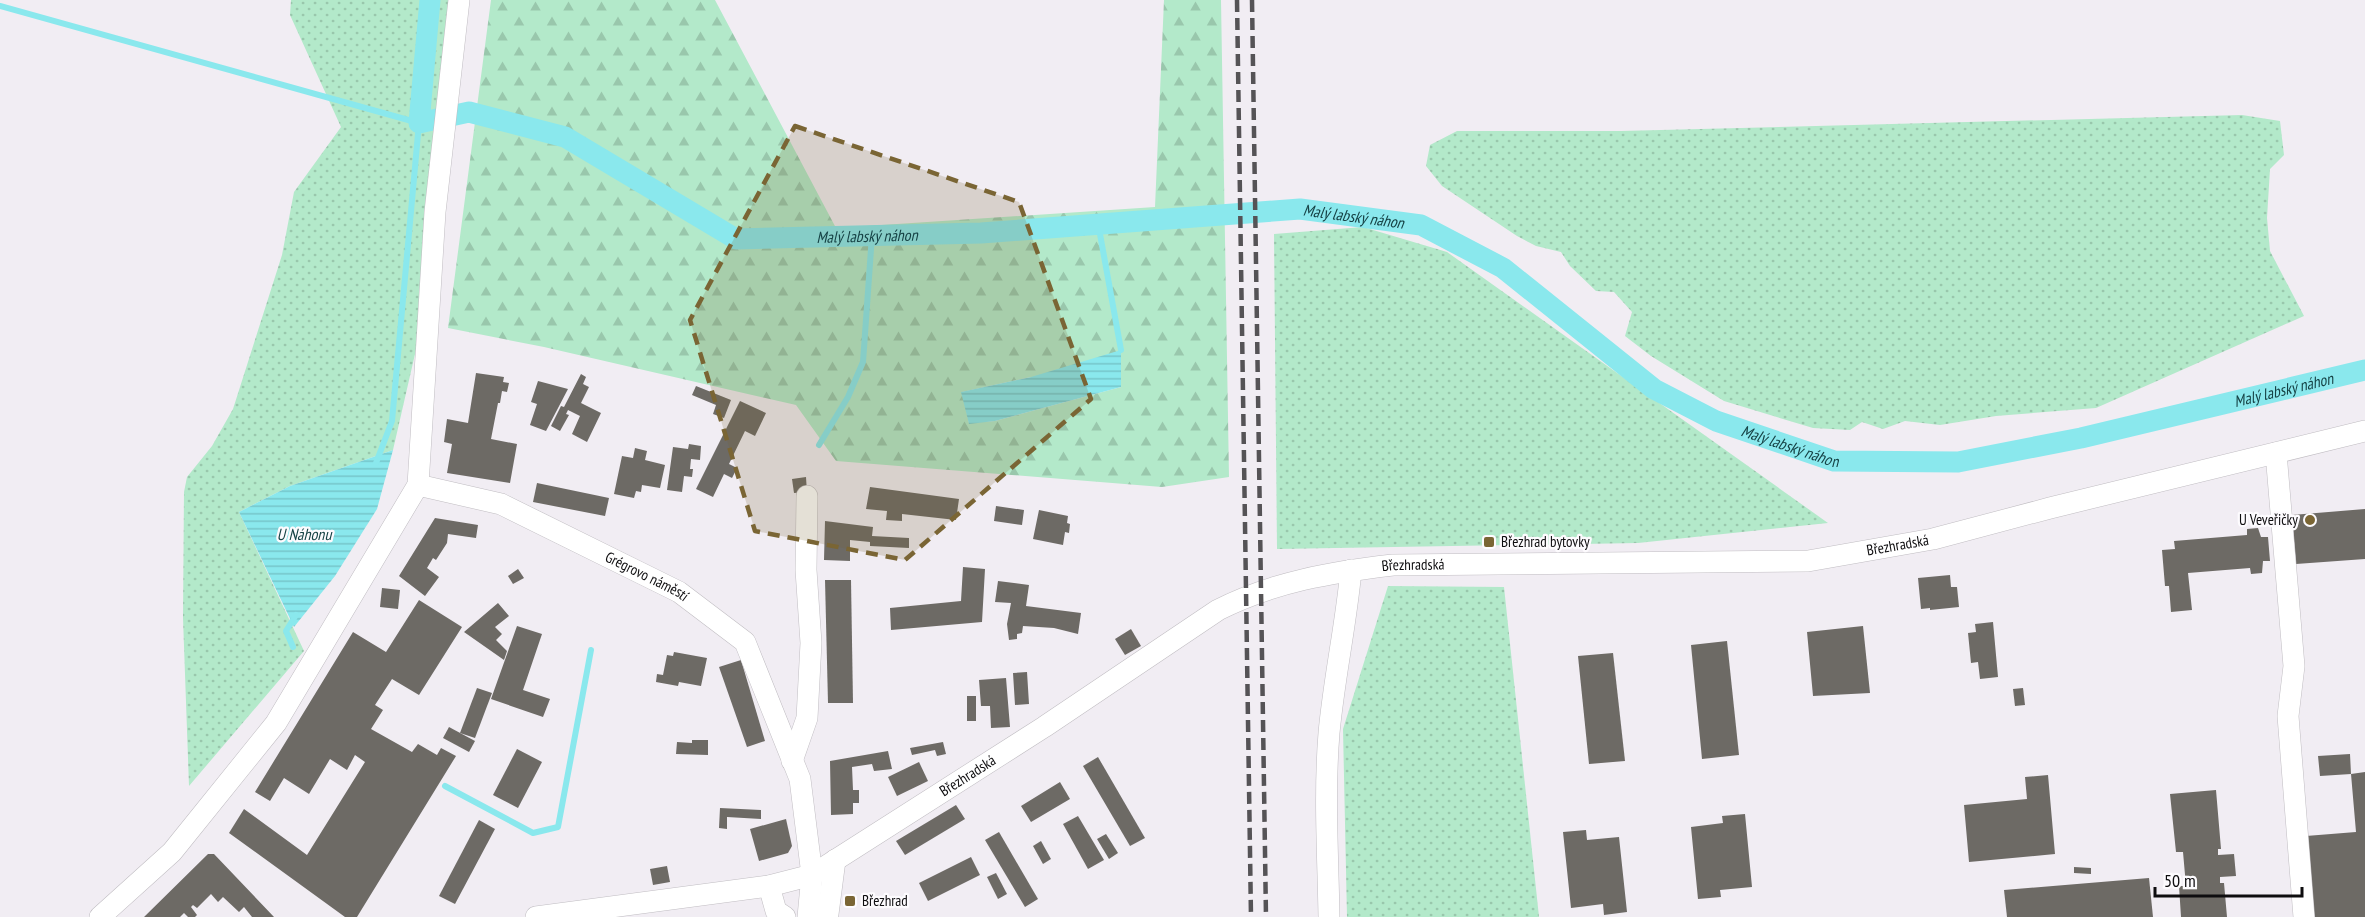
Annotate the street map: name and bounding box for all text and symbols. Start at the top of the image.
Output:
water label: Malý labský náhon [1302,200,1406,233]
water label: Malý labský náhon [816,225,919,247]
water label: Malý labský náhon [2232,368,2336,411]
water label: Malý labský náhon [1739,420,1839,471]
place label: U Veveřičky [2239,510,2298,529]
marker: U Veveřičky [2303,513,2317,527]
water label: U Náhonu [277,524,332,544]
street label: Březhradská [1865,530,1930,560]
place label: Březhrad bytovky [1501,532,1590,551]
marker: Březhrad bytovky [1482,535,1496,549]
street label: Grégrovo náměstí [602,547,693,606]
street label: Březhradská [1380,555,1445,575]
street label: Březhradská [936,750,999,800]
scale bar [2155,860,2302,898]
text: 50 m [2164,869,2196,892]
place label: Březhrad [862,891,908,910]
marker: Březhrad [843,894,857,908]

